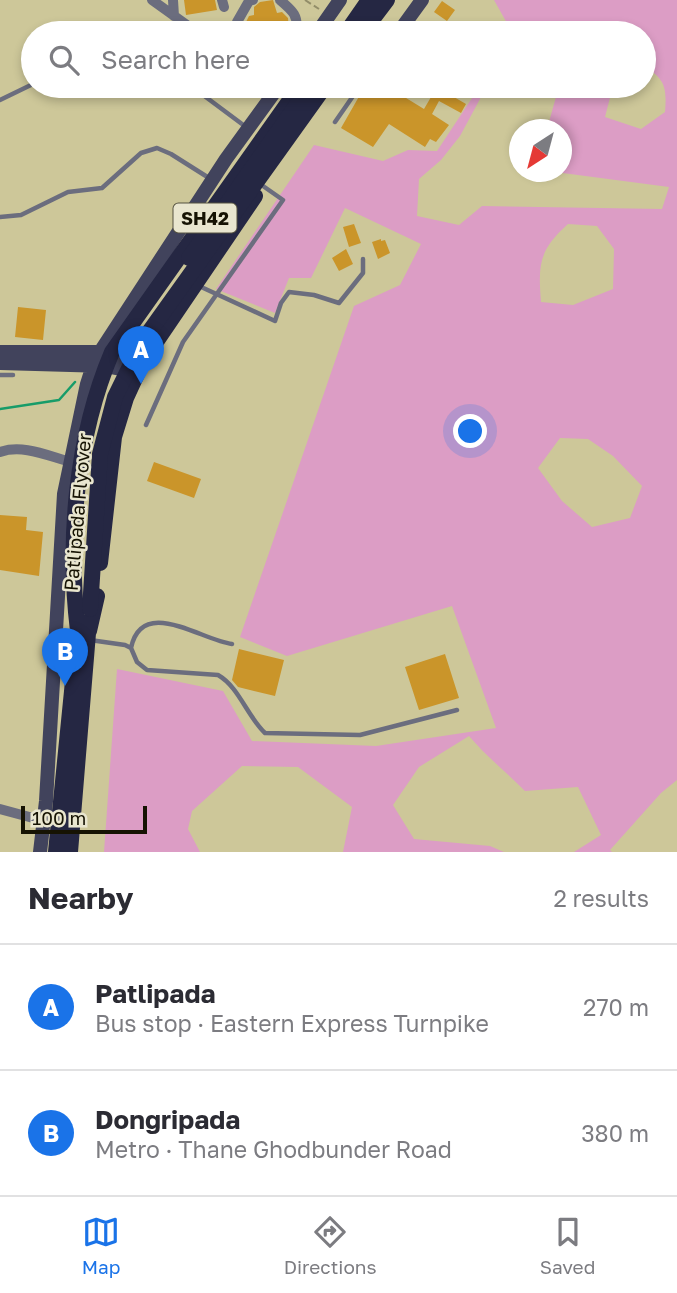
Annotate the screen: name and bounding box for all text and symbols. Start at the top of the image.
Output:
search box [21,21,656,98]
icon: search [45,41,83,79]
text: Search here [101,44,250,75]
north arrow [509,119,572,182]
road number: SH42 [174,204,236,232]
pin: A [118,326,164,384]
your location [453,414,487,448]
street label: Patlipada Flyover [59,432,95,592]
pin: B [42,628,88,686]
scale bar [21,803,147,835]
text: 100 m [32,806,86,829]
text: Nearby [28,880,133,916]
text: 2 results [553,884,649,912]
text: Patlipada [95,978,215,1009]
text: A [43,993,59,1021]
text: 270 m [583,993,649,1021]
text: Bus stop · Eastern Express Turnpike [95,1009,489,1037]
text: Dongripada [95,1104,240,1135]
text: B [43,1119,59,1147]
text: 380 m [581,1119,649,1147]
text: Metro · Thane Ghodbunder Road [95,1135,452,1163]
tab: Map [82,1213,120,1278]
tab: Directions [284,1213,377,1278]
tab: Saved [540,1213,595,1278]

